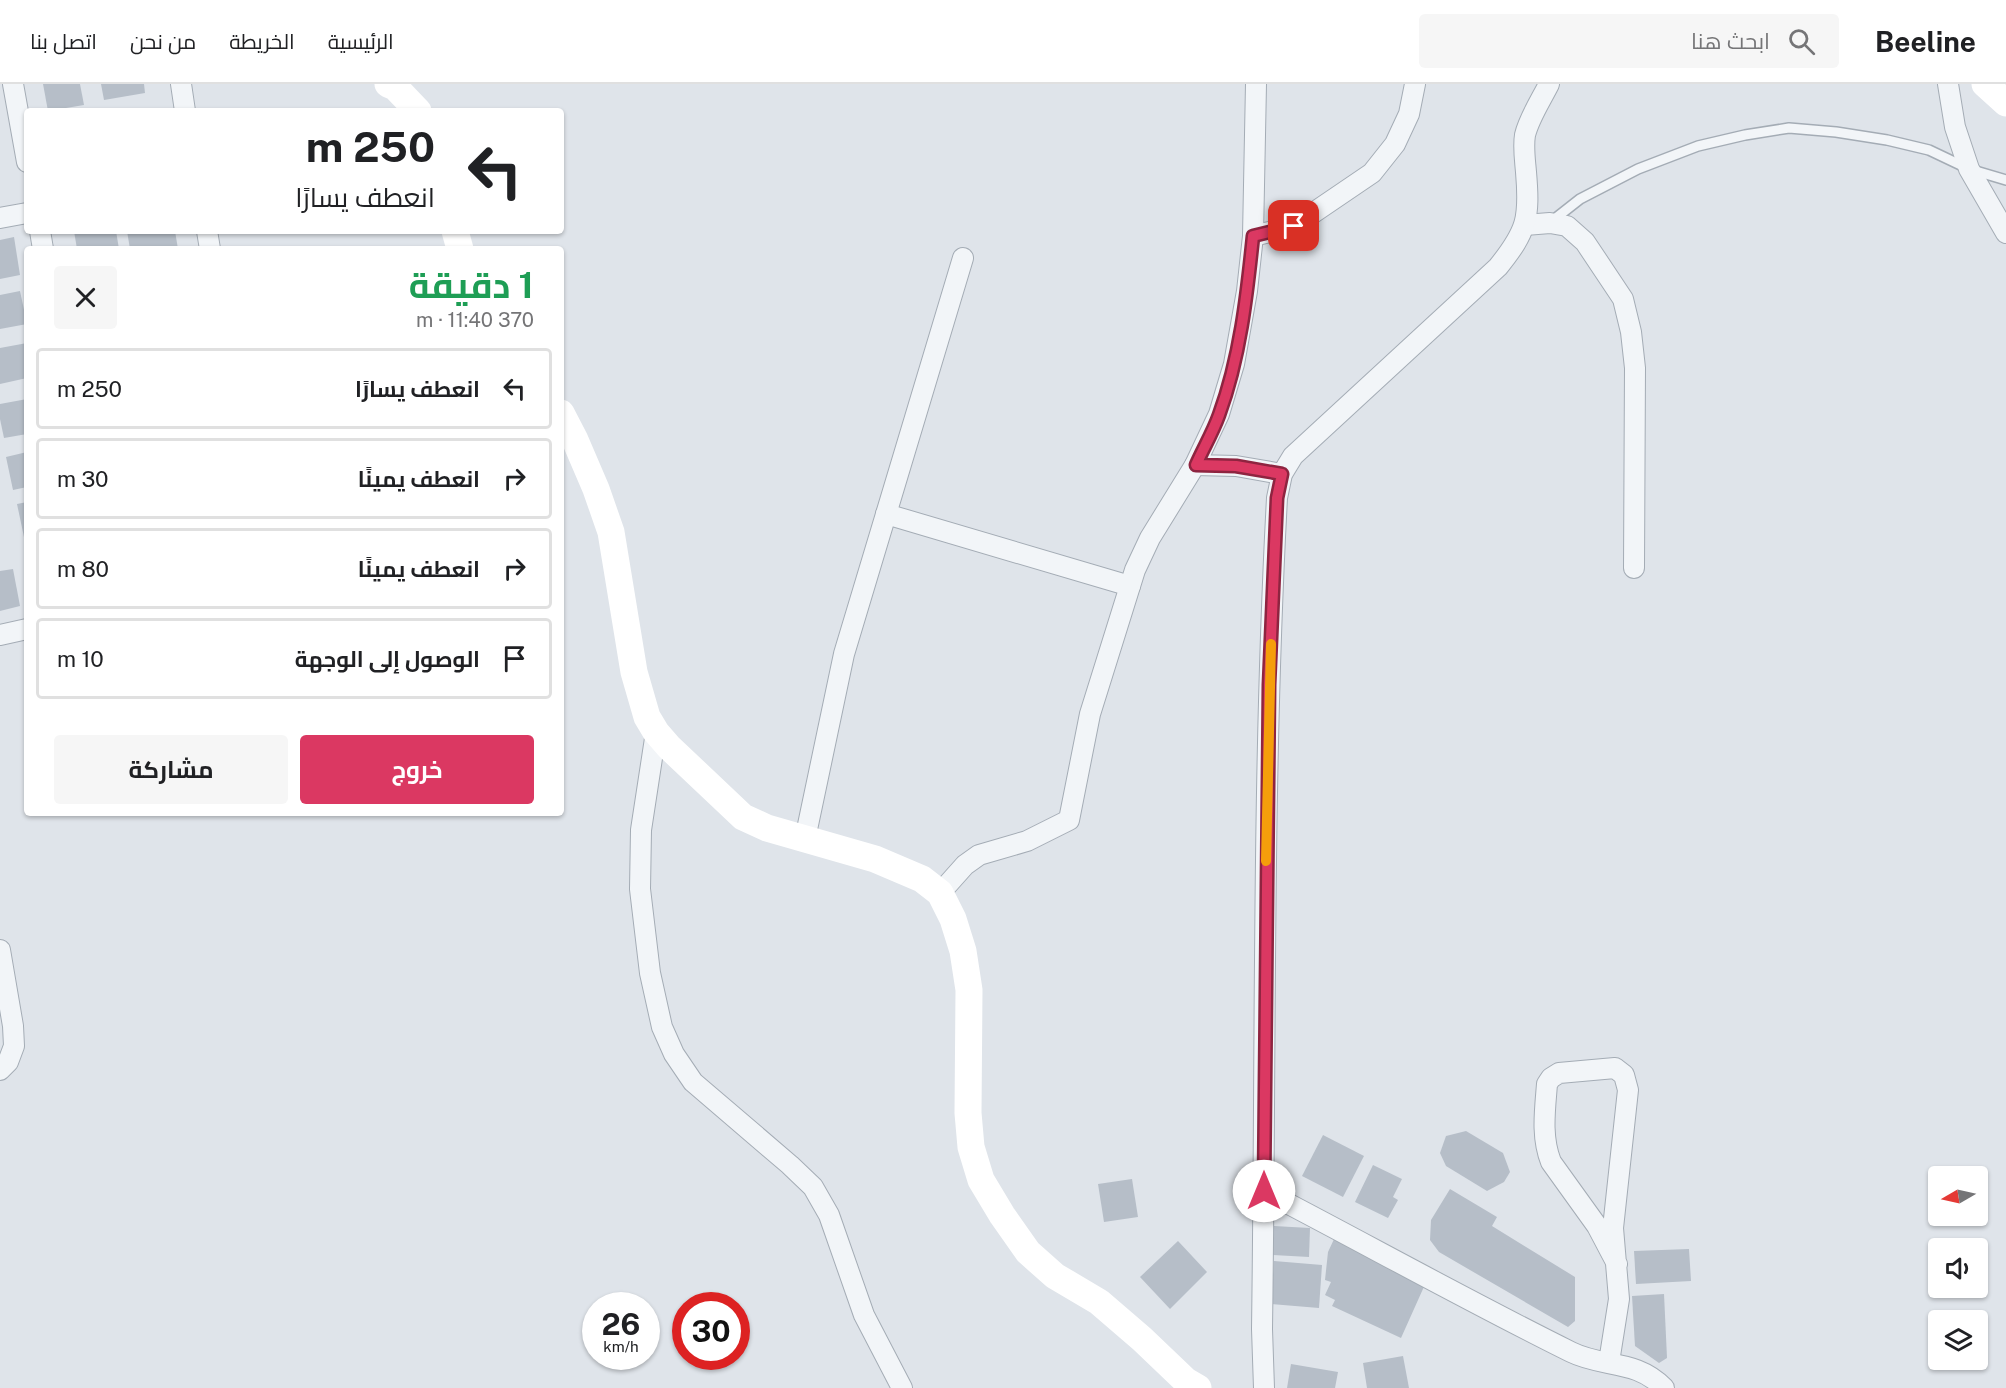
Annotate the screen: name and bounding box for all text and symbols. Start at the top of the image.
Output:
search box [1419,14,1839,68]
icon: search [1785,25,1818,58]
text: Beeline [1875,25,1976,58]
text: ابحث هنا [1691,28,1770,54]
text: اتصل بنا [30,29,97,54]
text: من نحن [130,29,196,54]
text: الخريطة [229,29,295,54]
text: الرئيسية [328,29,394,54]
text: 250 m [306,122,435,171]
icon: left [456,132,534,210]
text: انعطف يسارًا [295,181,435,213]
pin [1268,200,1319,251]
icon: arrive [1277,209,1310,242]
text: 1 دقيقة [409,264,534,306]
button: close [54,266,117,329]
text: 370 m · 11:40 [416,308,534,332]
icon: left [498,372,531,405]
text: 250 m [57,376,122,402]
text: انعطف يسارًا [355,376,480,402]
icon: right [498,462,531,495]
text: 30 m [57,466,109,492]
text: انعطف يمينًا [358,466,480,492]
icon: right [498,552,531,585]
text: 80 m [57,556,109,582]
text: انعطف يمينًا [358,556,480,582]
icon: arrive [498,642,531,675]
text: 10 m [57,646,104,672]
text: الوصول إلى الوجهة [295,646,480,672]
button: مشاركة [54,735,288,804]
button: خروج [300,735,534,804]
position arrow [1232,1159,1296,1223]
north arrow [1928,1166,1988,1226]
map controls [1928,1166,1988,1370]
button: sound [1928,1238,1988,1298]
speed limit sign: 30 [672,1292,750,1370]
text: 26 [602,1306,640,1342]
button: layers [1928,1310,1988,1370]
text: km/h [603,1338,639,1355]

